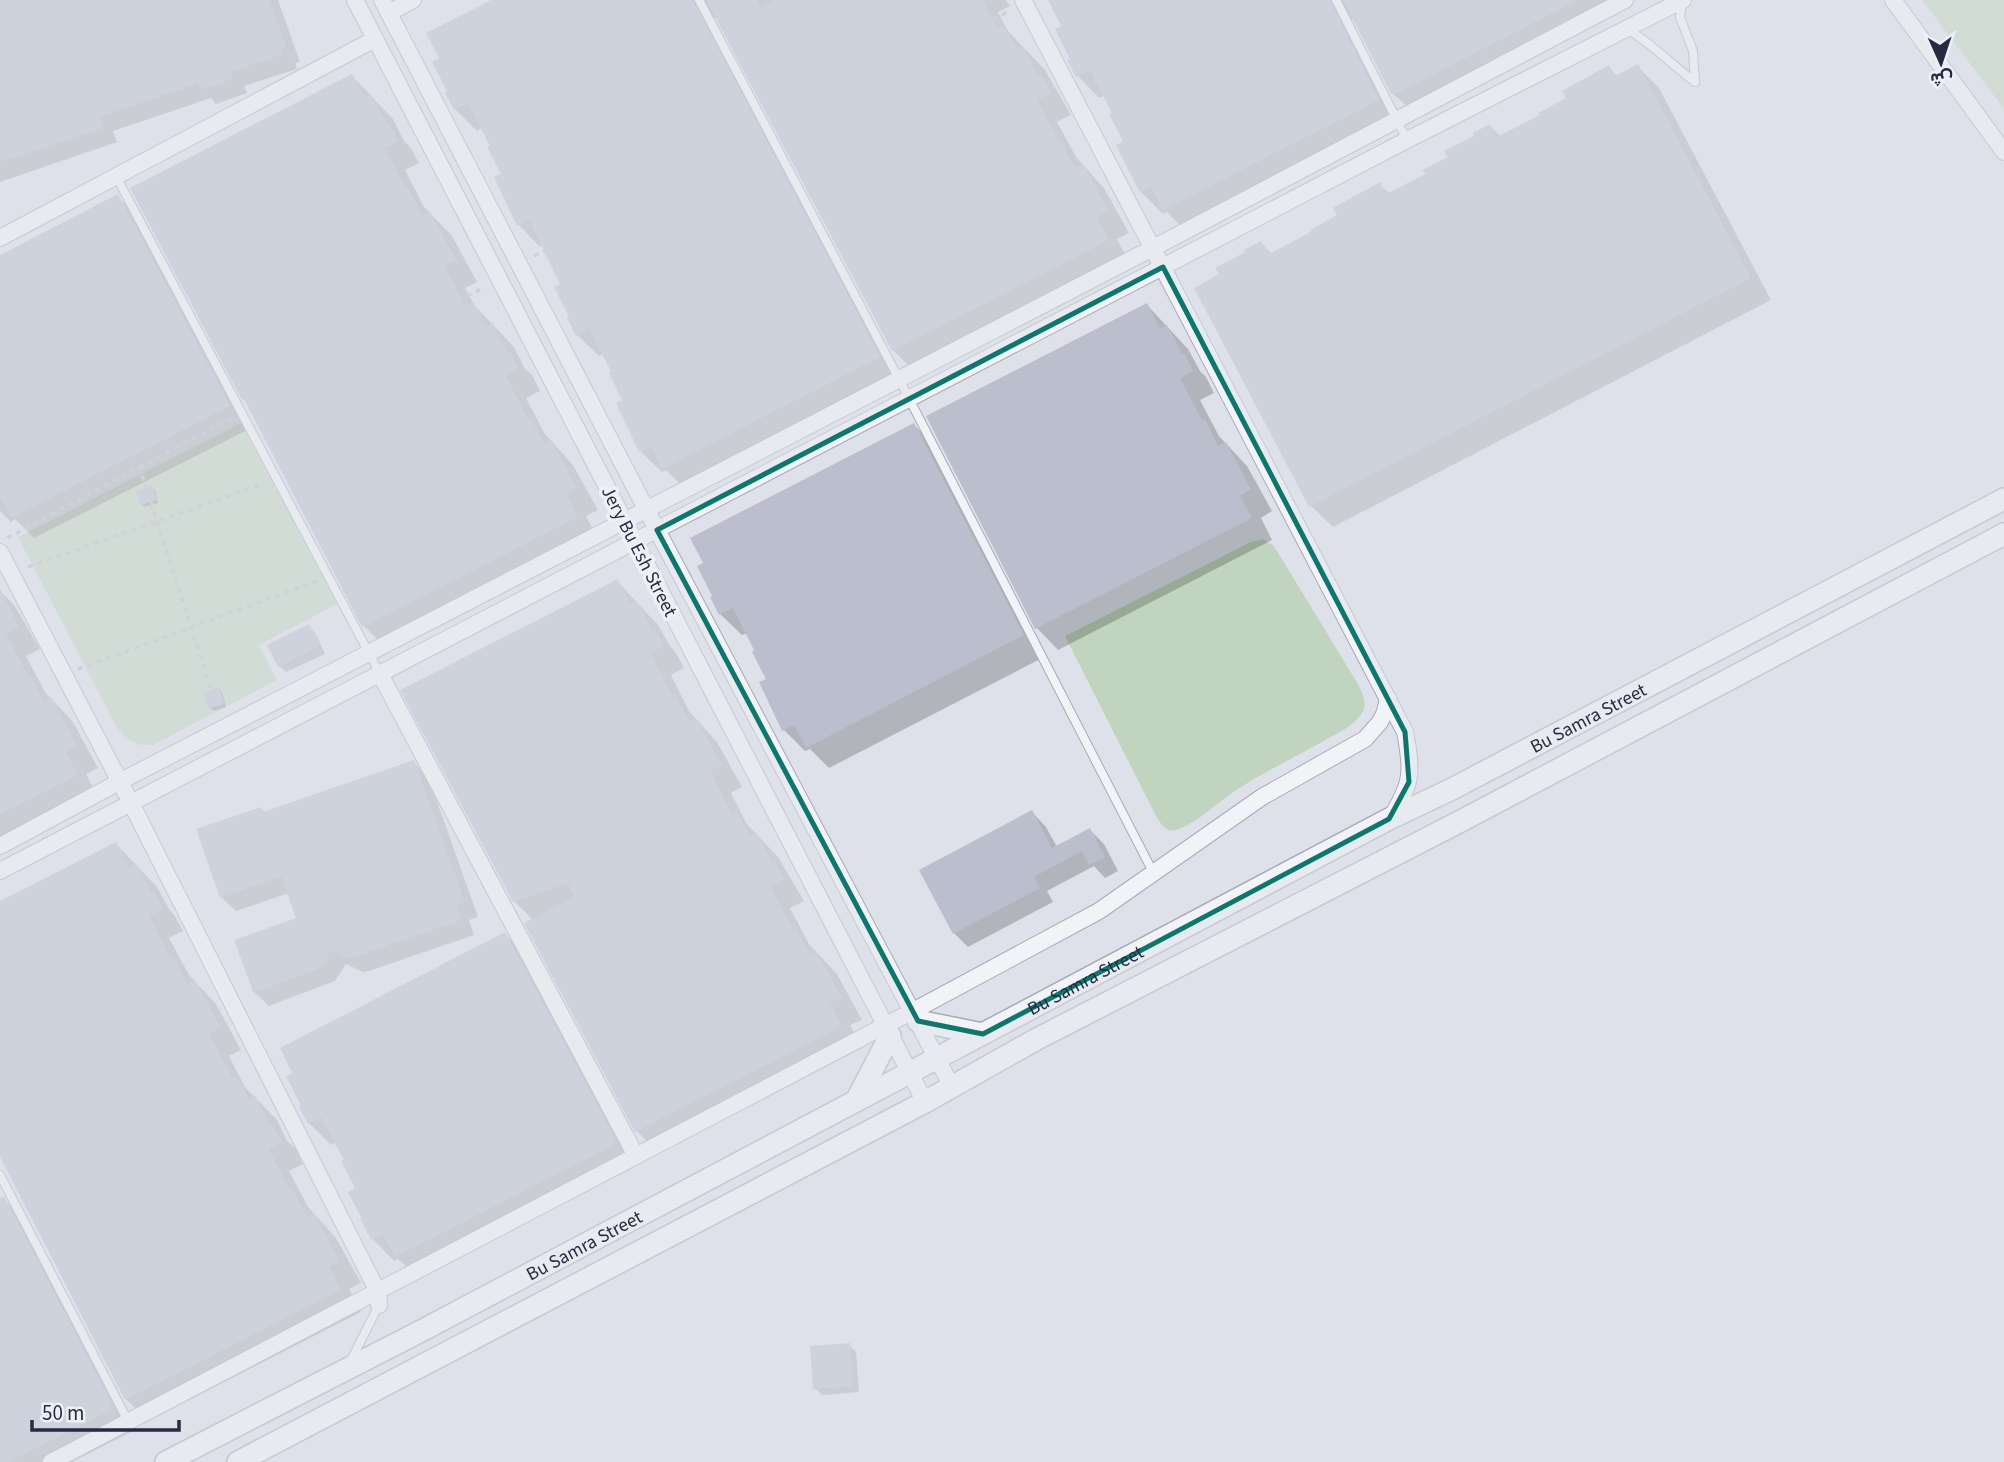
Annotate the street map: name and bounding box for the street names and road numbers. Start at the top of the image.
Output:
street label: Jery Bu Esh Street [594,482,683,622]
street label: Bu Samra Street [1526,677,1652,761]
street label: Bu Samra Street [1023,939,1149,1023]
street label: Bu Samra Street [522,1204,648,1288]

